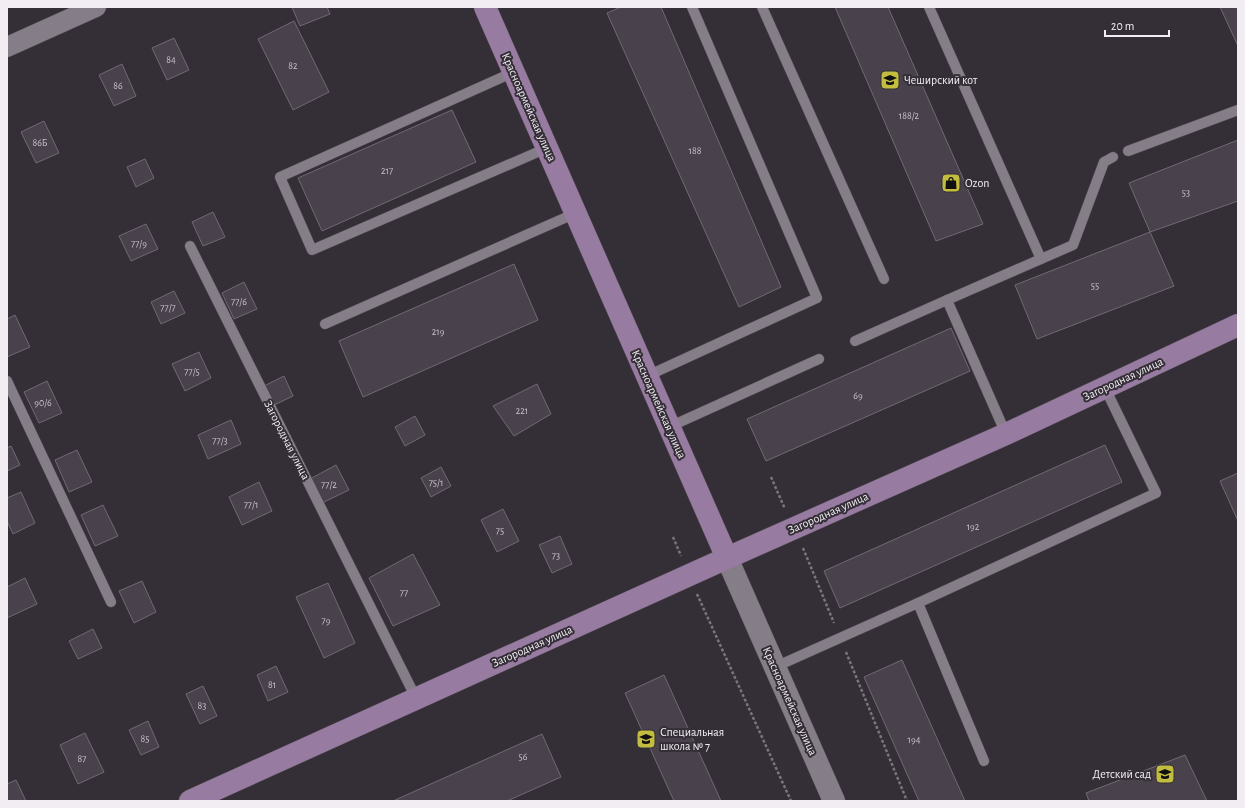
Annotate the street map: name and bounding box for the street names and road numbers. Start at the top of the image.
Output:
street label: Красноармейская улица [499,51,559,164]
street label: Красноармейская улица [629,348,689,461]
street label: Загородная улица [1081,355,1166,404]
street label: Загородная улица [261,399,312,482]
street label: Загородная улица [786,490,871,537]
street label: Загородная улица [490,623,575,670]
street label: Красноармейская улица [760,645,820,758]

